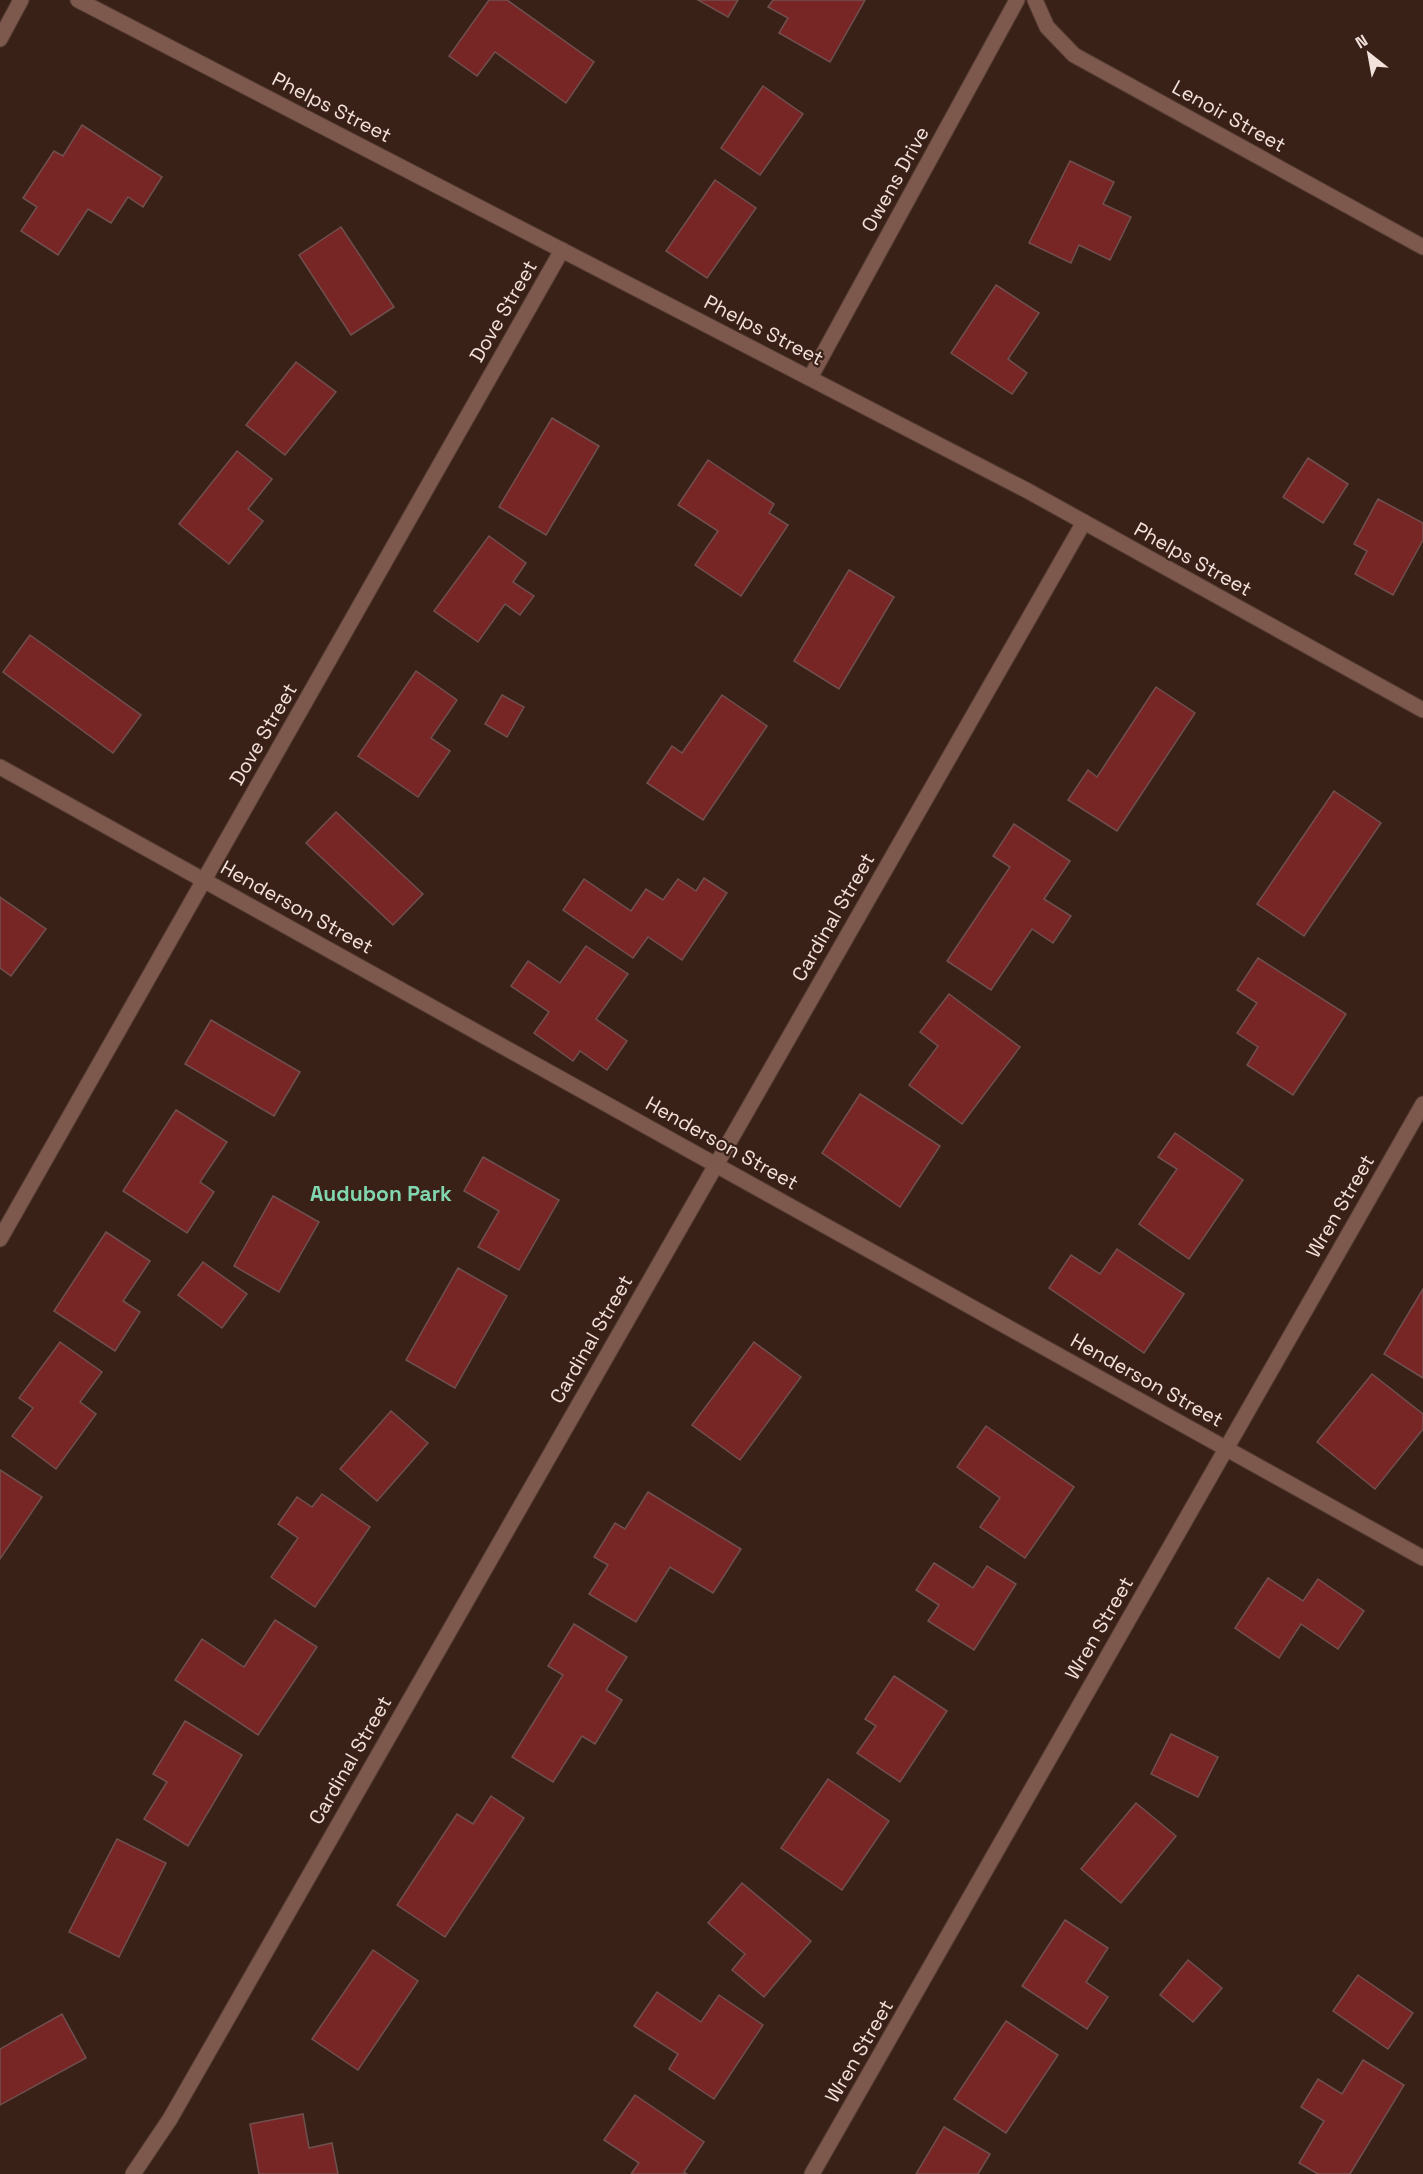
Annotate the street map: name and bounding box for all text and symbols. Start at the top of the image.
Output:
north arrow [1339,24,1399,84]
text: N [1352,30,1372,53]
street label: Phelps Street [268,66,396,148]
street label: Lenoir Street [1168,74,1290,158]
street label: Owens Drive [855,122,935,236]
street label: Dove Street [463,255,543,367]
street label: Phelps Street [700,289,828,371]
street label: Phelps Street [1130,516,1256,602]
street label: Dove Street [223,678,303,790]
street label: Cardinal Street [786,848,880,986]
street label: Henderson Street [216,854,378,960]
street label: Henderson Street [641,1090,803,1196]
street label: Wren Street [1300,1150,1380,1262]
district label: Audubon Park [310,1180,452,1207]
street label: Cardinal Street [544,1270,638,1408]
street label: Henderson Street [1066,1327,1228,1433]
street label: Wren Street [1059,1572,1139,1684]
street label: Cardinal Street [303,1691,397,1829]
street label: Wren Street [819,1995,899,2107]

